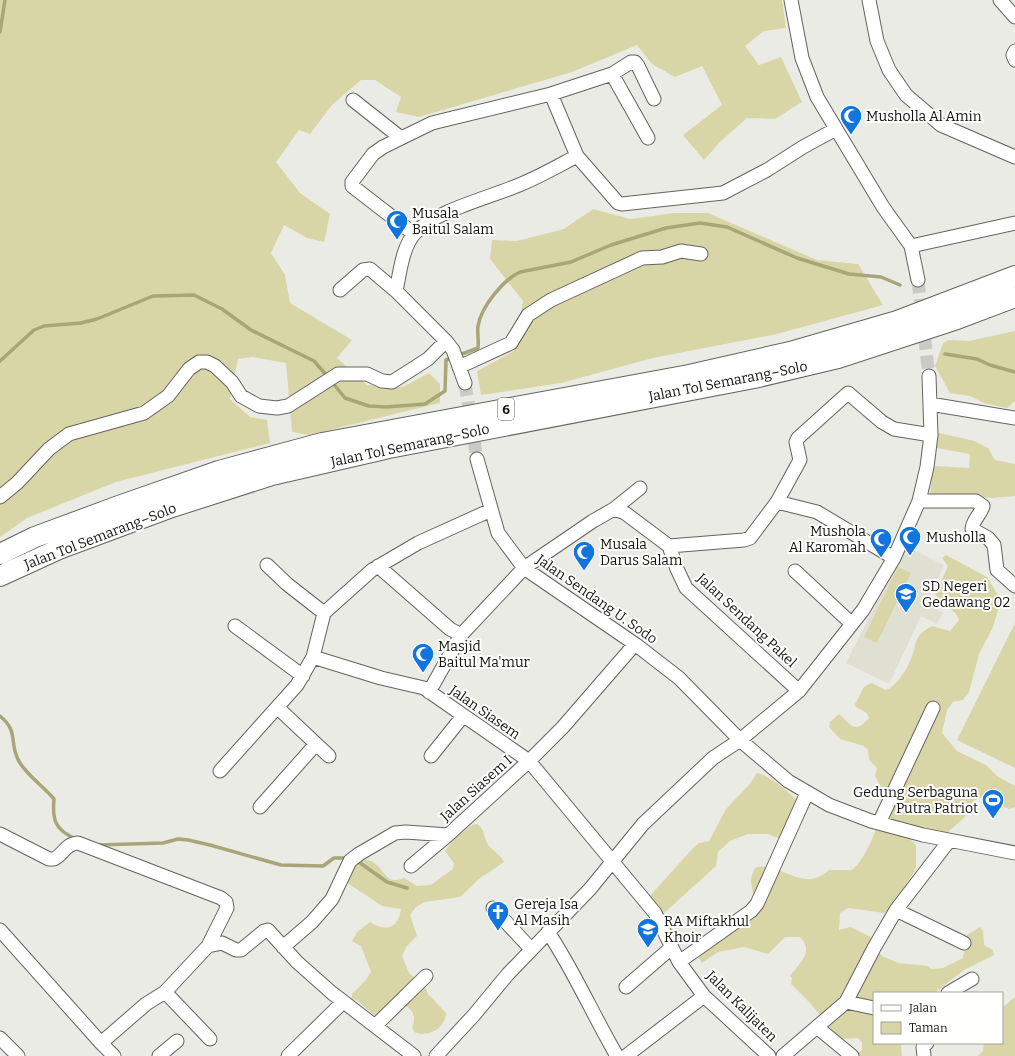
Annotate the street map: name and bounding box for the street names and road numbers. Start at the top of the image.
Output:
street label: Jalan Tol Semarang–Solo [646,358,809,405]
road number: 6 [498,398,514,420]
street label: Jalan Tol Semarang–Solo [328,420,491,471]
street label: Jalan Tol Semarang–Solo [21,500,179,574]
street label: Jalan Sendang U. Sodo [532,551,661,648]
street label: Jalan Sendang Pakel [693,569,800,671]
street label: Jalan Siasem [445,681,524,743]
street label: Jalan Siasem I [436,752,516,826]
street label: Jalan Kalijaten [702,967,781,1045]

